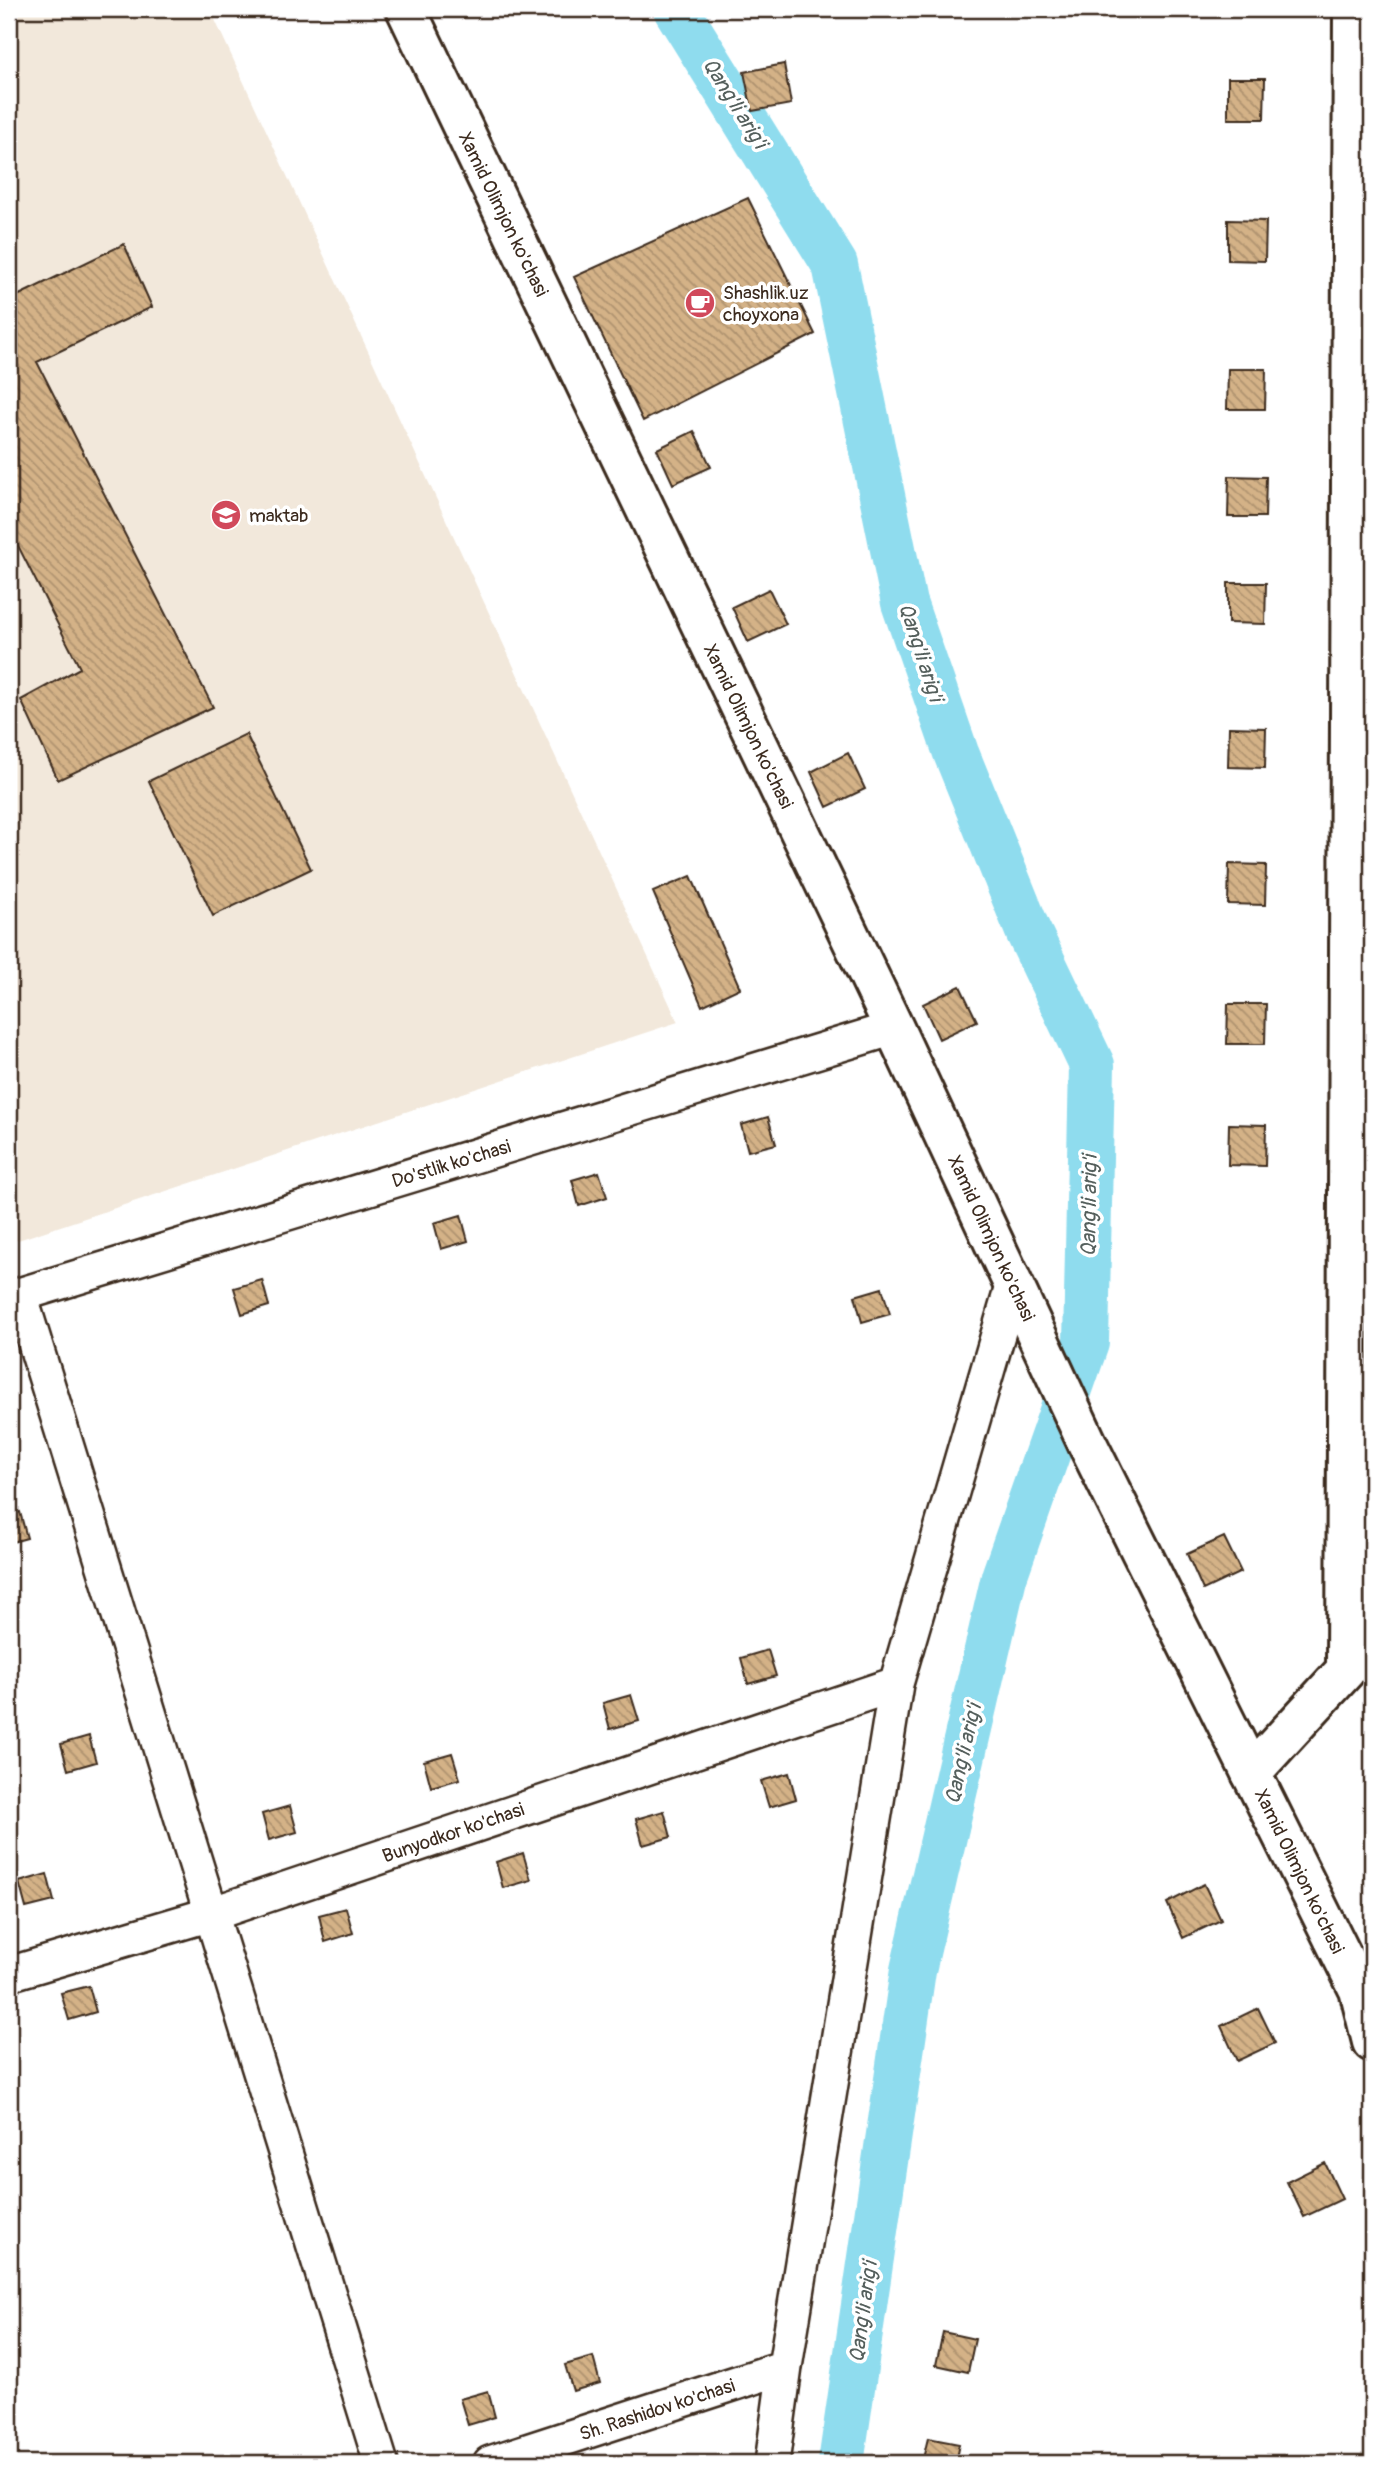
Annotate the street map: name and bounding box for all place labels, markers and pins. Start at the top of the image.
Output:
place label: Shashlik.uz choyxona [723,281,809,327]
cafe icon: Shashlik.uz choyxona [683,286,717,320]
school or university icon: maktab [209,498,243,532]
place label: maktab [249,504,308,528]

